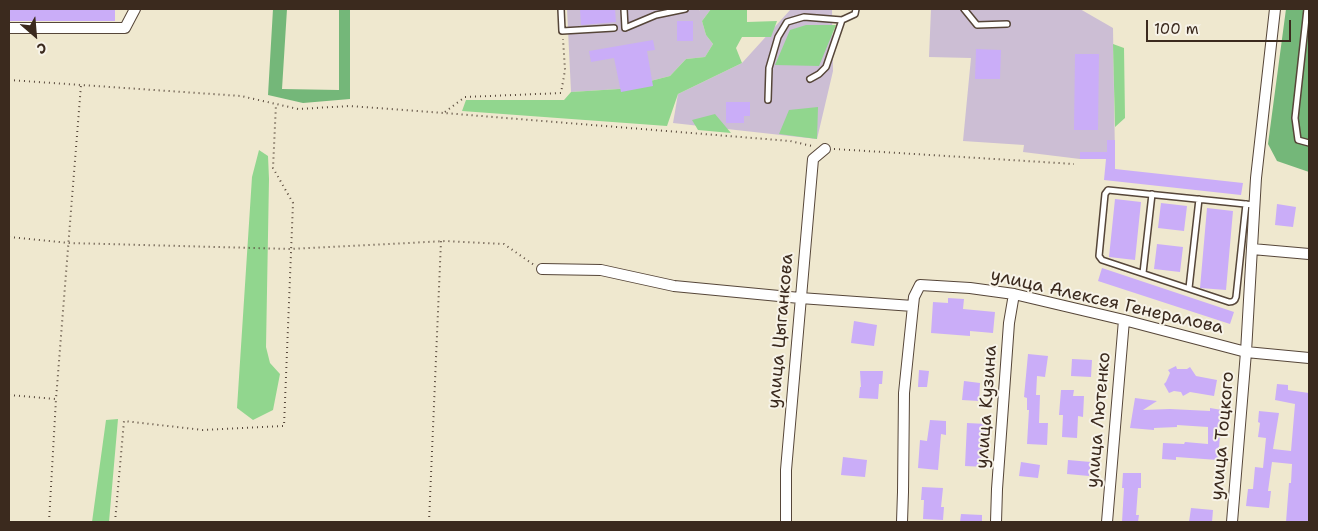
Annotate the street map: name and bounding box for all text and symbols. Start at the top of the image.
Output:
north arrow [10,10,60,60]
scale bar [1148,10,1293,42]
text: 100 m [1154,19,1199,39]
text: С [34,38,50,58]
street label: улица Цыганкова [763,252,799,410]
street label: улица Алексея Генералова [988,265,1226,339]
street label: улица Кузина [972,344,1002,470]
street label: улица Лютенко [1082,351,1116,489]
street label: улица Тоцкого [1207,371,1239,501]

